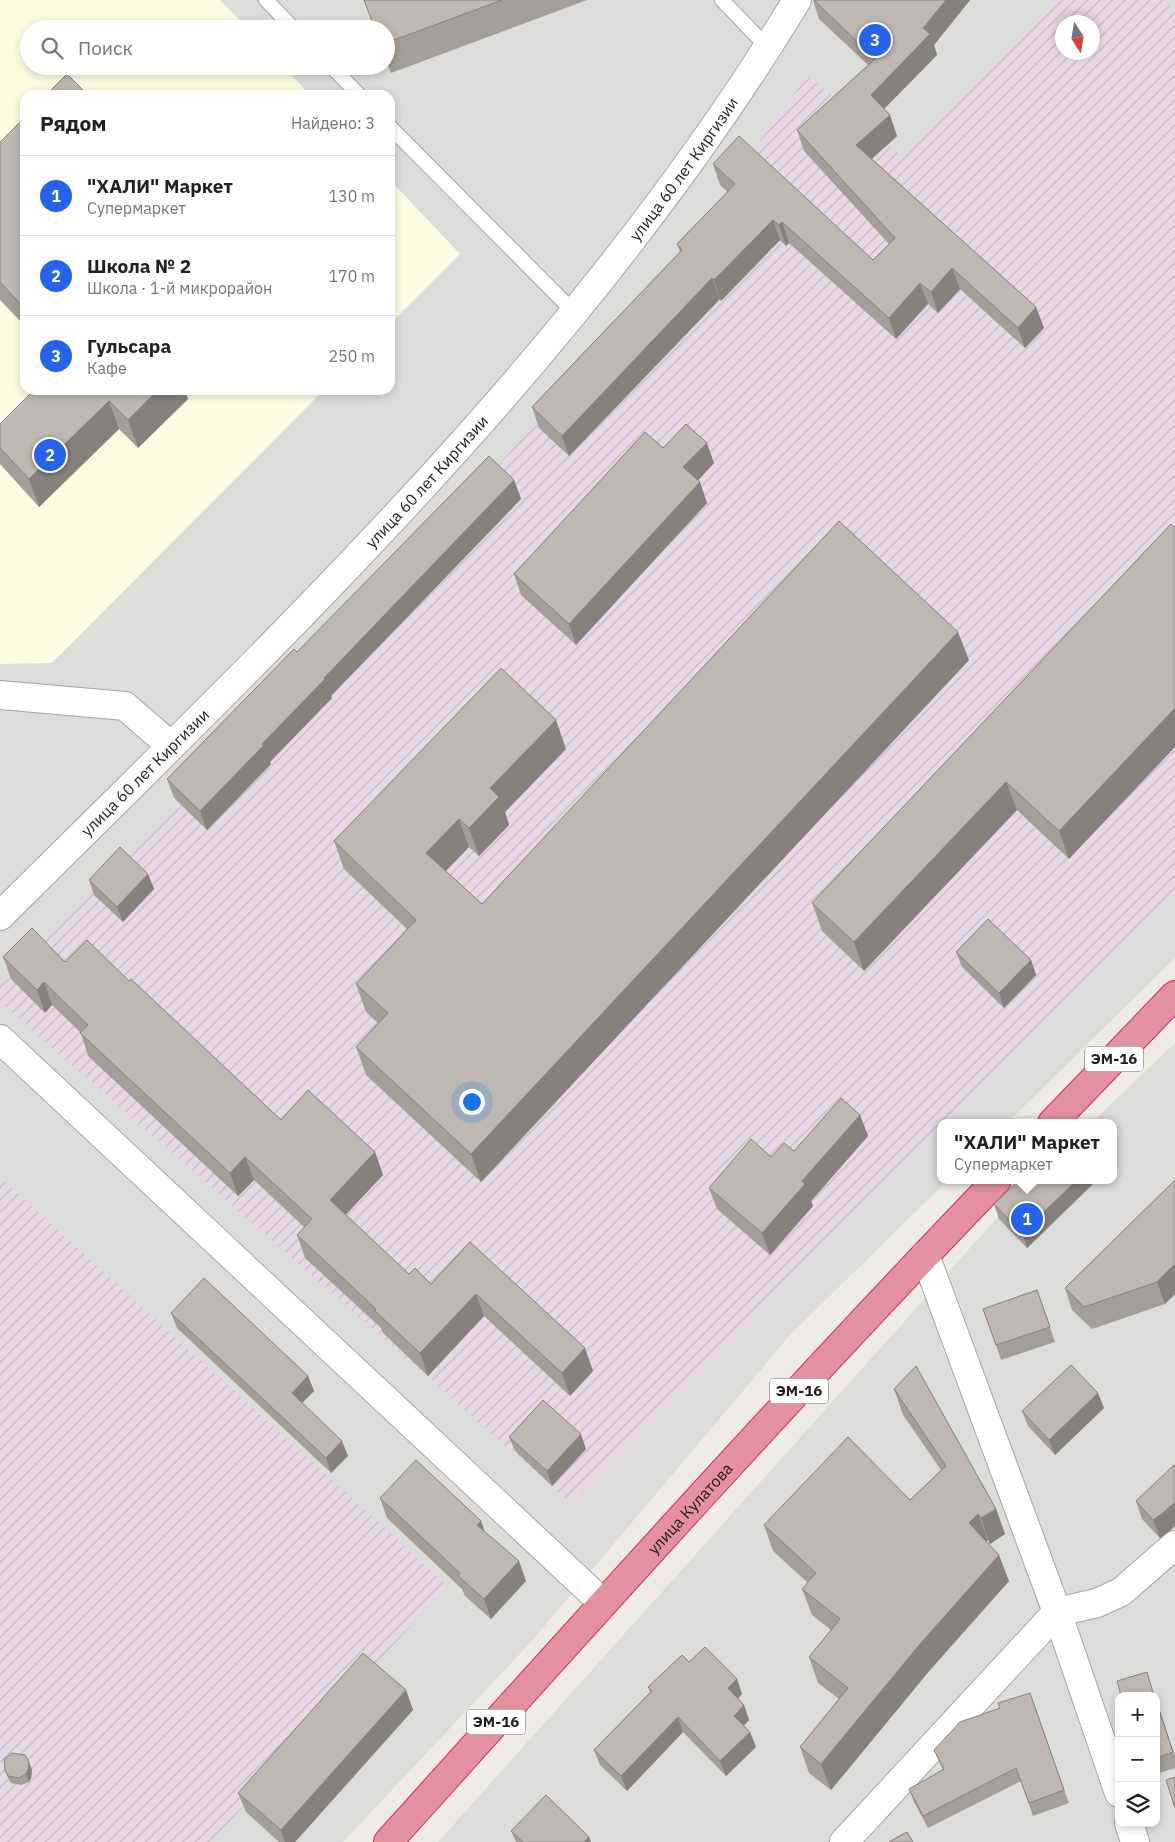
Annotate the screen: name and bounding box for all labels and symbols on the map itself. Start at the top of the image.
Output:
north arrow [1055,15,1100,60]
pin: 3 [859,21,891,59]
street label: улица 60 лет Киргизии [625,93,742,245]
street label: улица 60 лет Киргизии [361,411,492,552]
pin: 2 [34,436,66,474]
street label: улица 60 лет Киргизии [77,705,213,840]
road number: ЭМ-16 [1085,1046,1143,1072]
your location [459,1089,485,1115]
pin: 1 [1011,1200,1043,1238]
road number: ЭМ-16 [770,1378,828,1404]
street label: улица Кулатова [643,1458,737,1558]
road number: ЭМ-16 [467,1710,525,1734]

